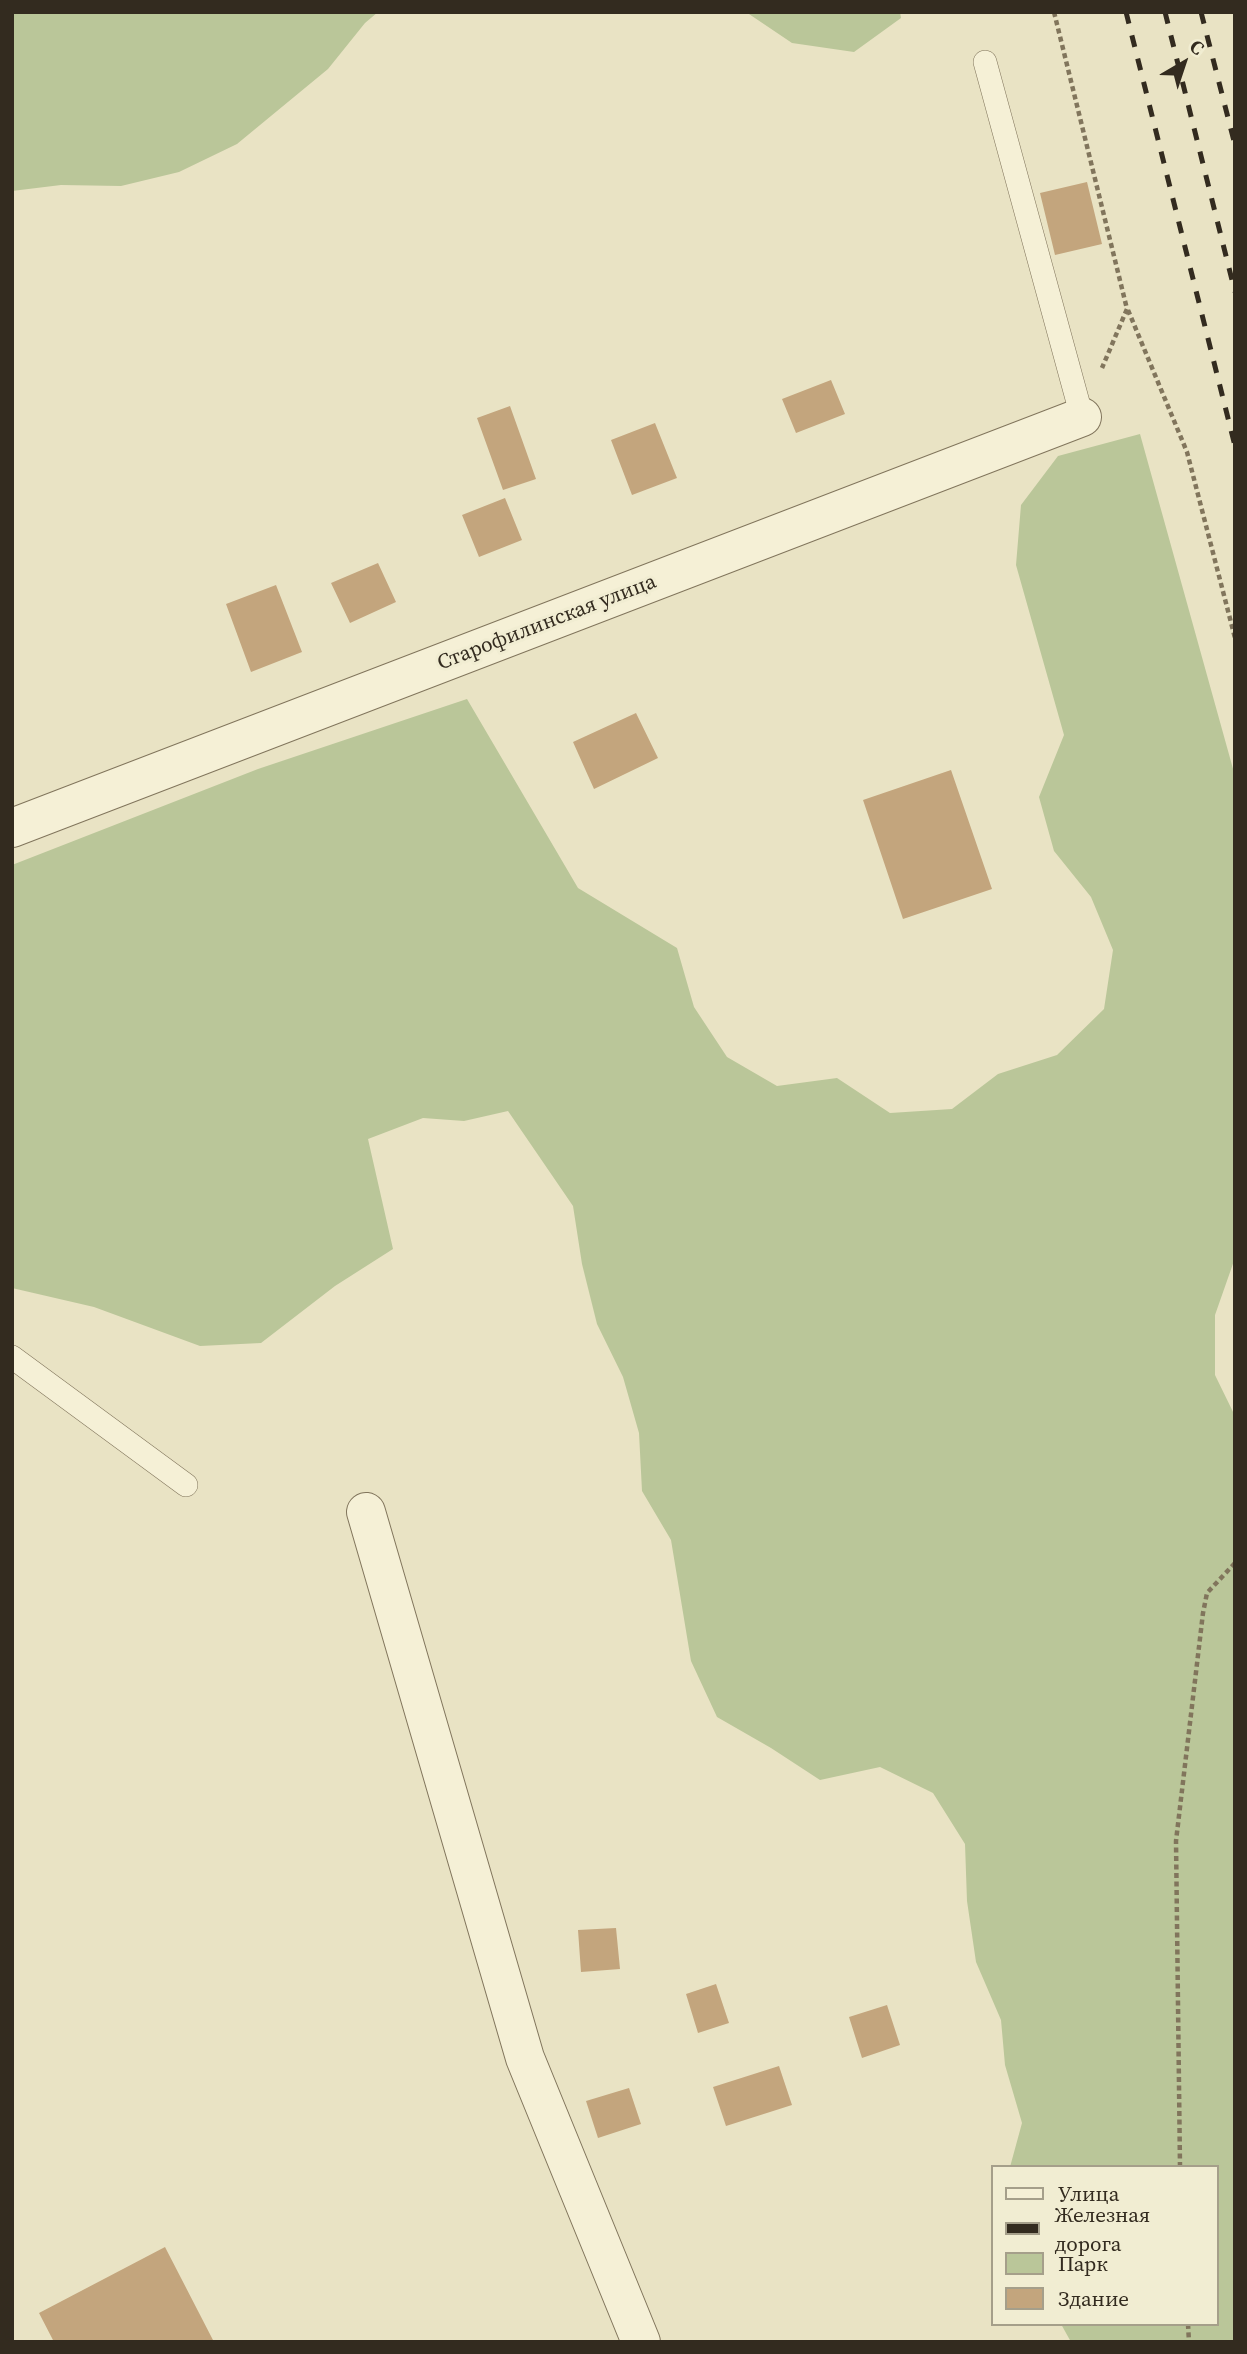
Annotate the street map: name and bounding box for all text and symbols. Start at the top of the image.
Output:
north arrow [1149,28,1219,98]
text: С [1184,33,1210,60]
street label: Старофилинская улица [434,570,660,676]
legend [992,2165,1219,2326]
text: Улица [1058,2179,1119,2208]
text: Железная дорога [1054,2200,1150,2258]
text: Парк [1058,2249,1108,2278]
text: Здание [1058,2284,1129,2313]

